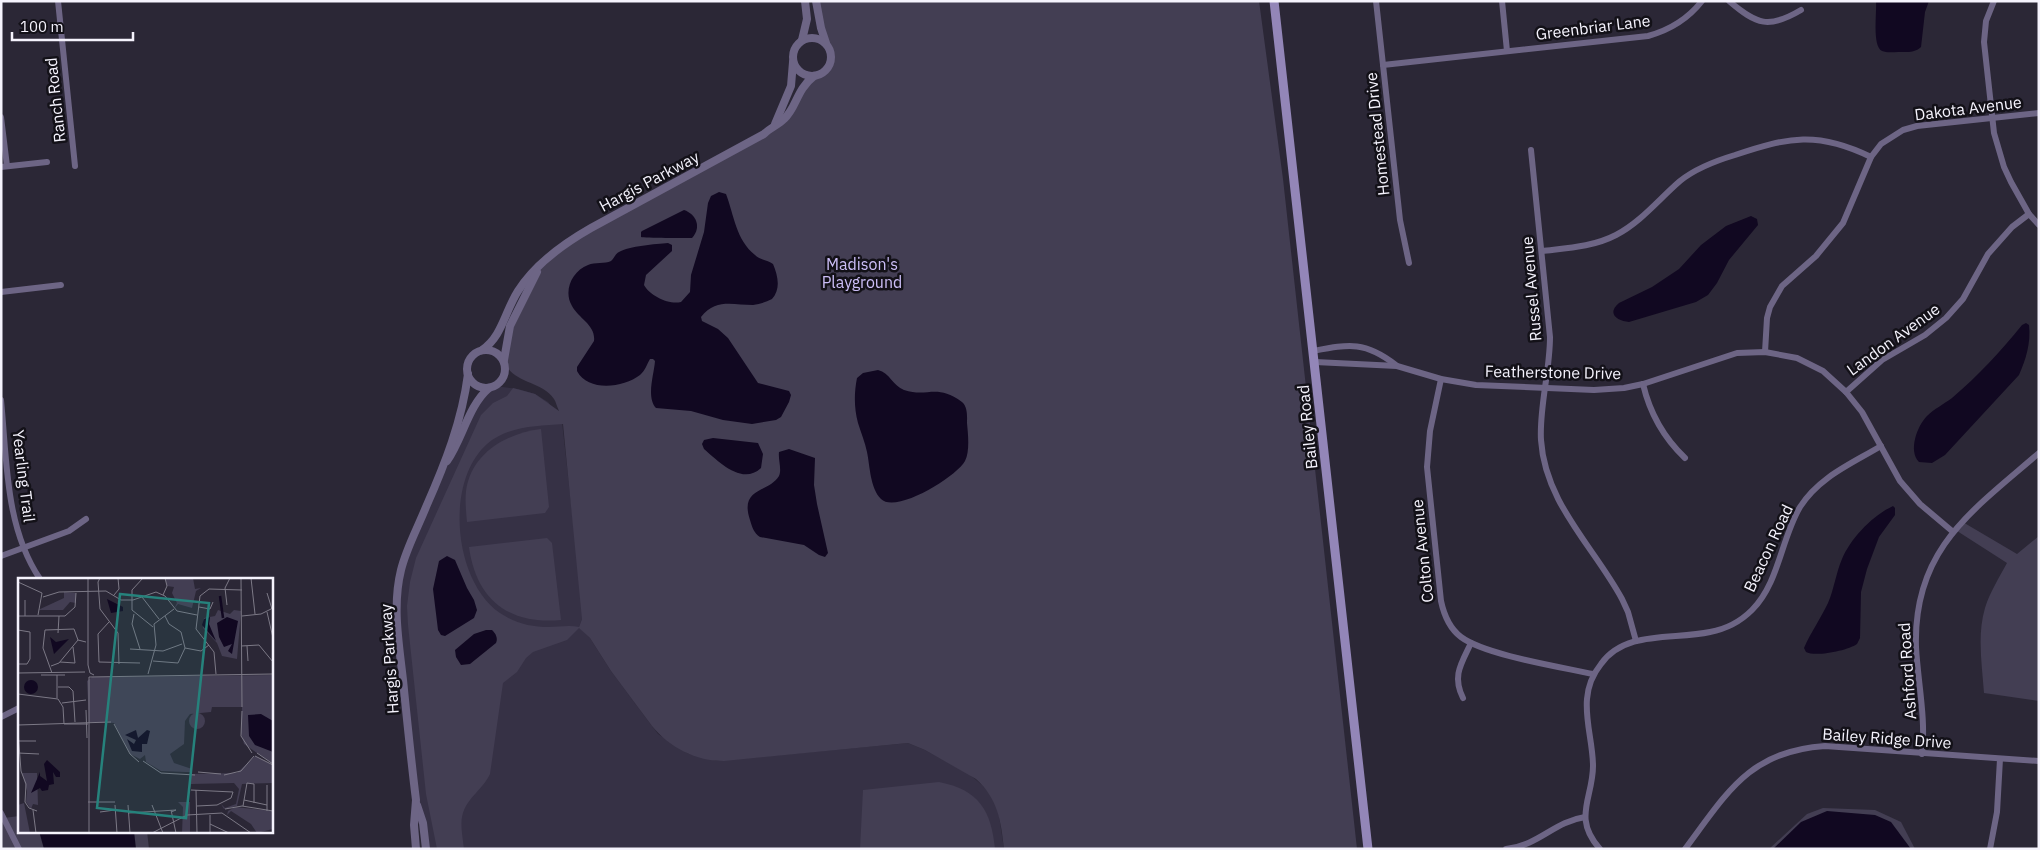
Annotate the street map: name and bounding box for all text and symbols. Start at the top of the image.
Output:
scale bar [12,10,134,42]
street label: Greenbriar Lane [1535,10,1652,44]
text: 100 m [20,17,64,36]
street label: Ranch Road [41,56,69,144]
street label: Homestead Drive [1361,71,1393,197]
street label: Dakota Avenue [1913,91,2023,124]
street label: Hargis Parkway [596,146,702,216]
street label: Russel Avenue [1516,236,1546,342]
park label: Madison's Playground [822,254,902,292]
street label: Landon Avenue [1843,298,1944,379]
street label: Featherstone Drive [1485,361,1621,383]
street label: Bailey Road [1293,384,1321,470]
street label: Yearling Trail [8,429,40,523]
street label: Colton Avenue [1407,498,1437,604]
street label: Beacon Road [1739,501,1797,595]
inset map [18,578,272,832]
street label: Hargis Parkway [375,603,403,715]
street label: Ashford Road [1894,622,1920,720]
street label: Bailey Ridge Drive [1822,724,1952,753]

